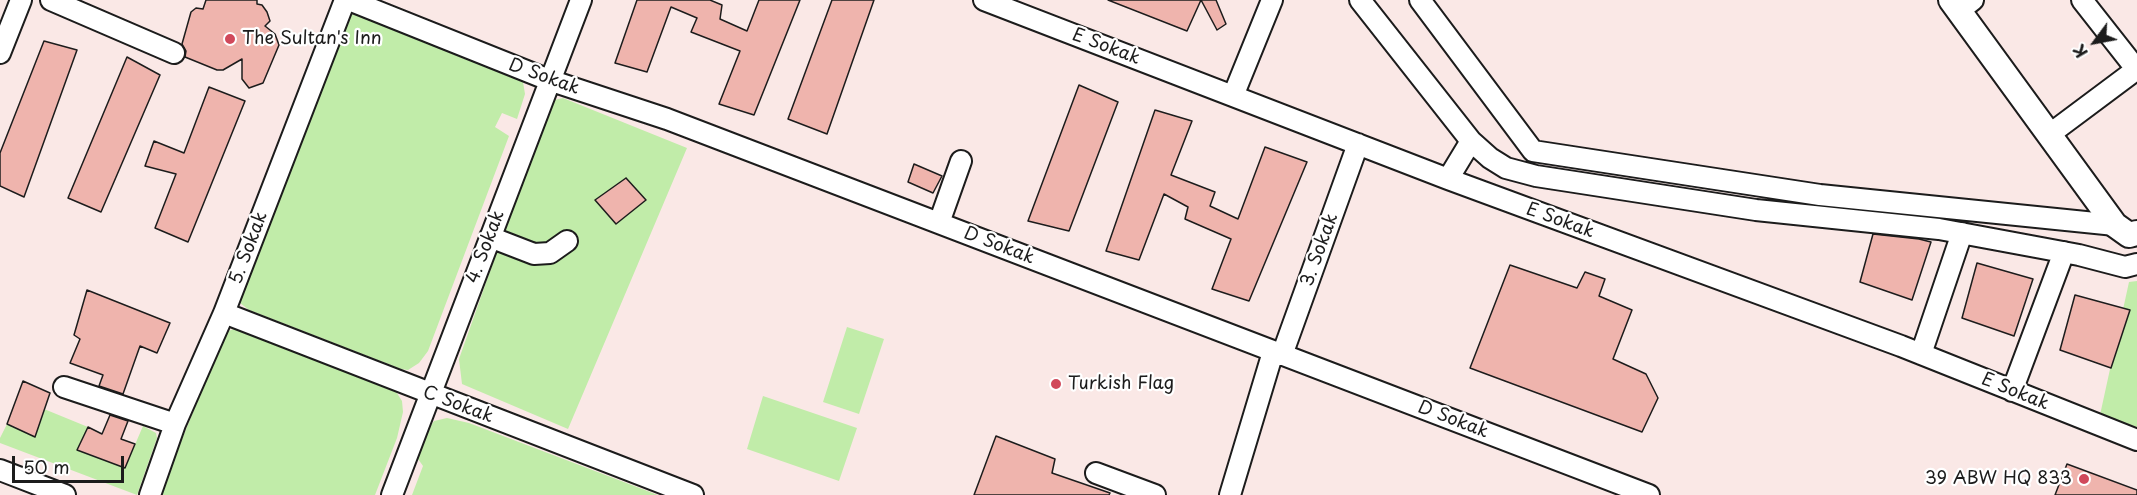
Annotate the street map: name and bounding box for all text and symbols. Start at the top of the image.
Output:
north arrow [2065,12,2125,72]
street label: E Sokak [1069,24,1143,70]
place label: The Sultan's Inn [242,28,382,50]
marker: The Sultan's Inn [223,32,237,46]
text: K [2066,40,2093,63]
street label: D Sokak [506,54,582,100]
street label: E Sokak [1523,199,1597,243]
street label: 4. Sokak [462,207,510,287]
street label: 5. Sokak [225,209,273,287]
street label: 3. Sokak [1297,211,1343,289]
street label: D Sokak [961,223,1037,269]
street label: E Sokak [1978,369,2052,415]
place label: Turkish Flag [1068,373,1174,395]
marker: Turkish Flag [1049,377,1063,391]
street label: C Sokak [420,382,496,428]
street label: D Sokak [1415,397,1491,443]
scale bar [15,444,128,482]
text: 50 m [23,453,70,480]
place label: 39 ABW HQ 833 [1925,468,2072,490]
marker: 39 ABW HQ 833 [2077,472,2091,486]

